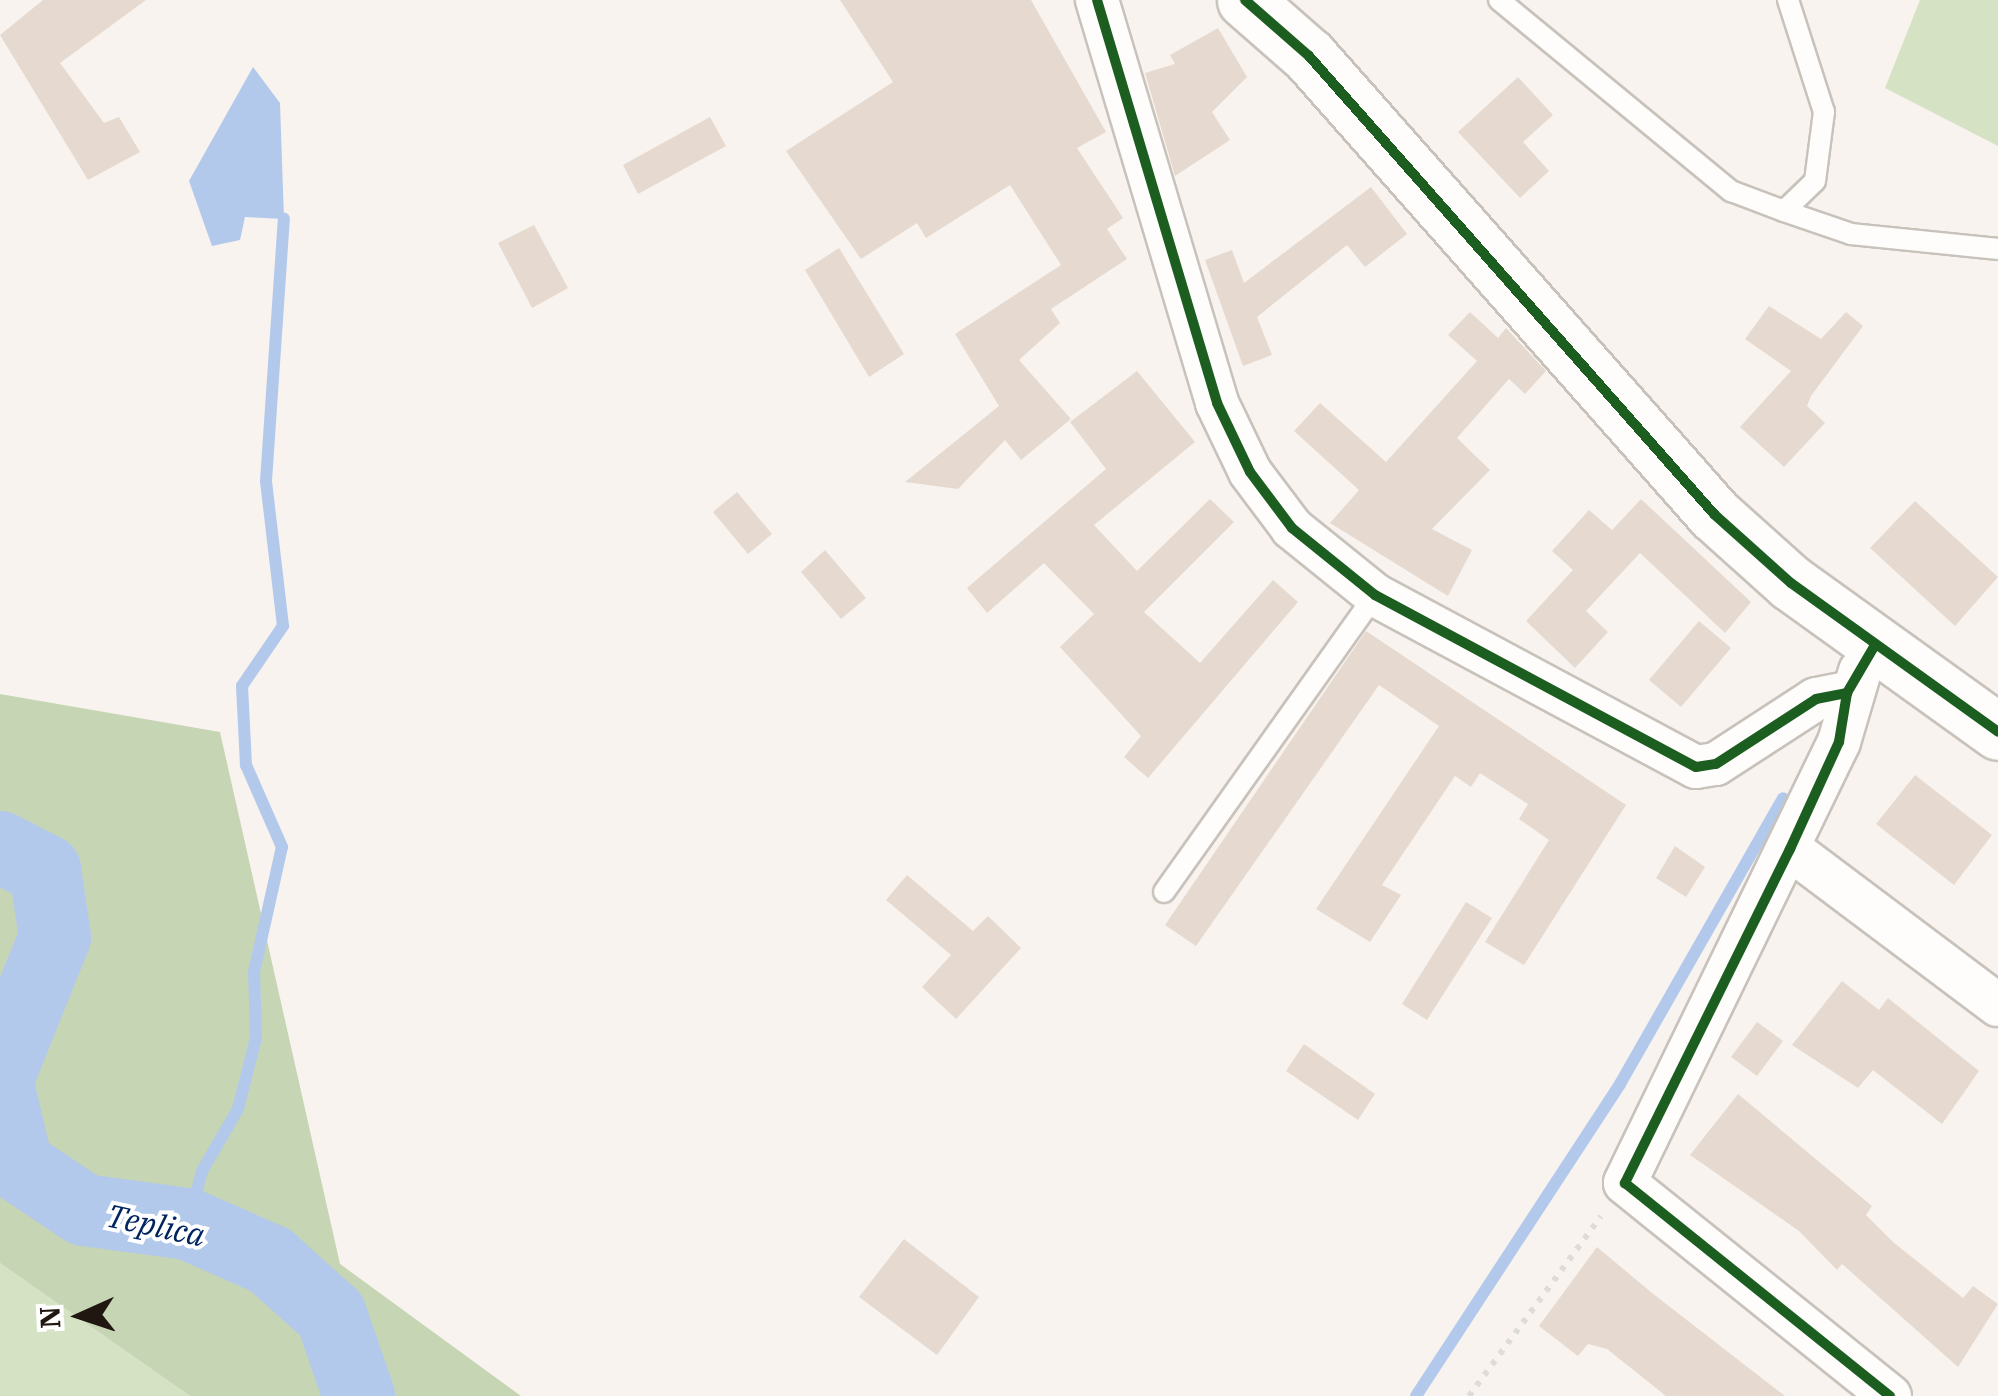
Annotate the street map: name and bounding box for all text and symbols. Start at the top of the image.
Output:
water label: Teplica [104,1196,208,1254]
north arrow [30,1266,130,1366]
text: N [30,1306,69,1330]

